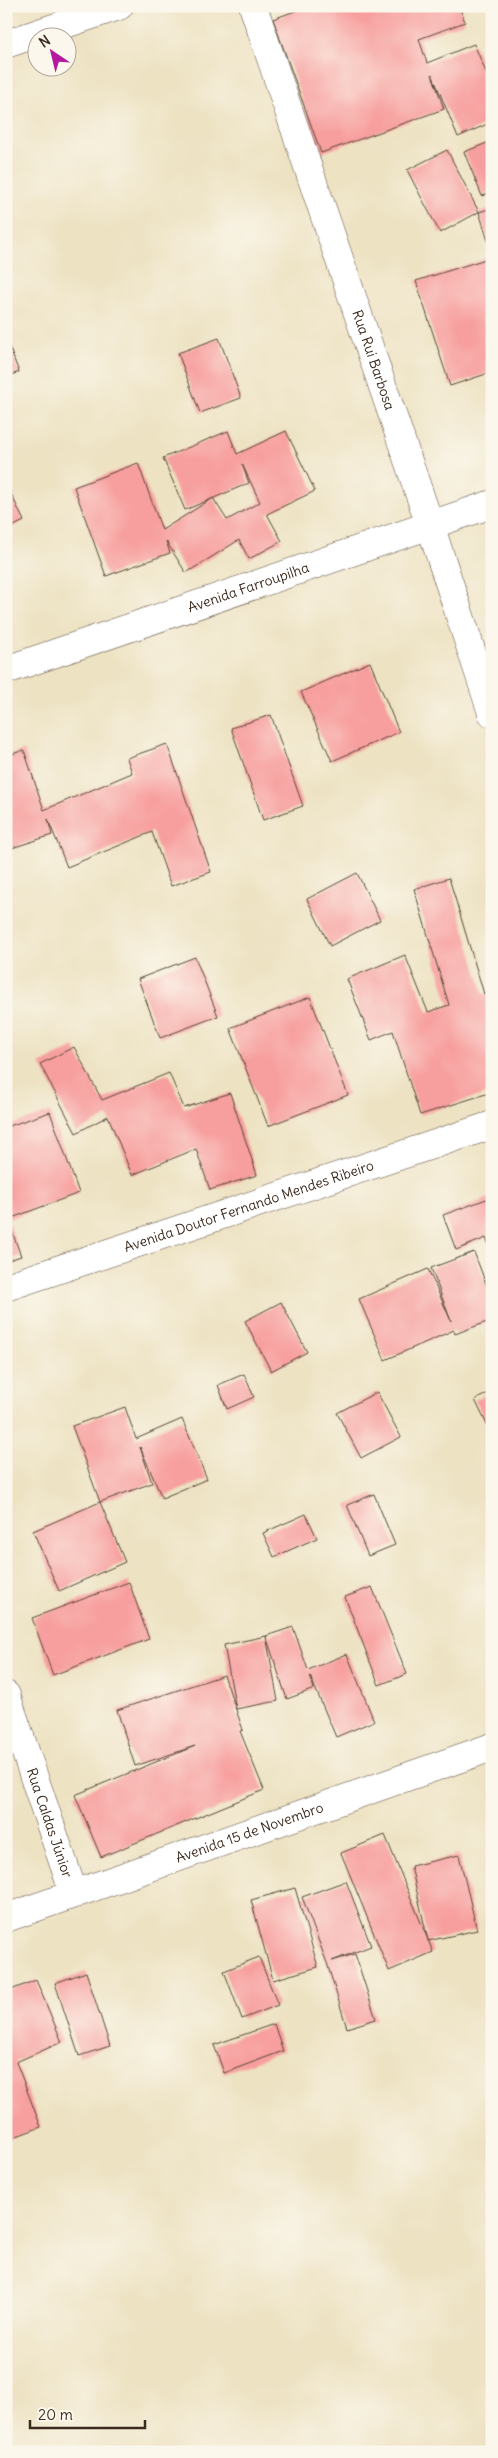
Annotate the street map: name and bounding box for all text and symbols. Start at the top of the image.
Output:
north arrow [28,28,78,78]
text: N [35,31,54,52]
street label: Rua Rui Barbosa [348,308,399,412]
street label: Avenida Farroupilha [185,558,311,616]
street label: Avenida Doutor Fernando Mendes Ribeiro [122,1156,376,1256]
street label: Rua Caldas Júnior [23,1766,77,1880]
street label: Avenida 15 de Novembro [173,1798,326,1867]
scale bar [30,2398,145,2430]
text: 20 m [38,2405,73,2424]

